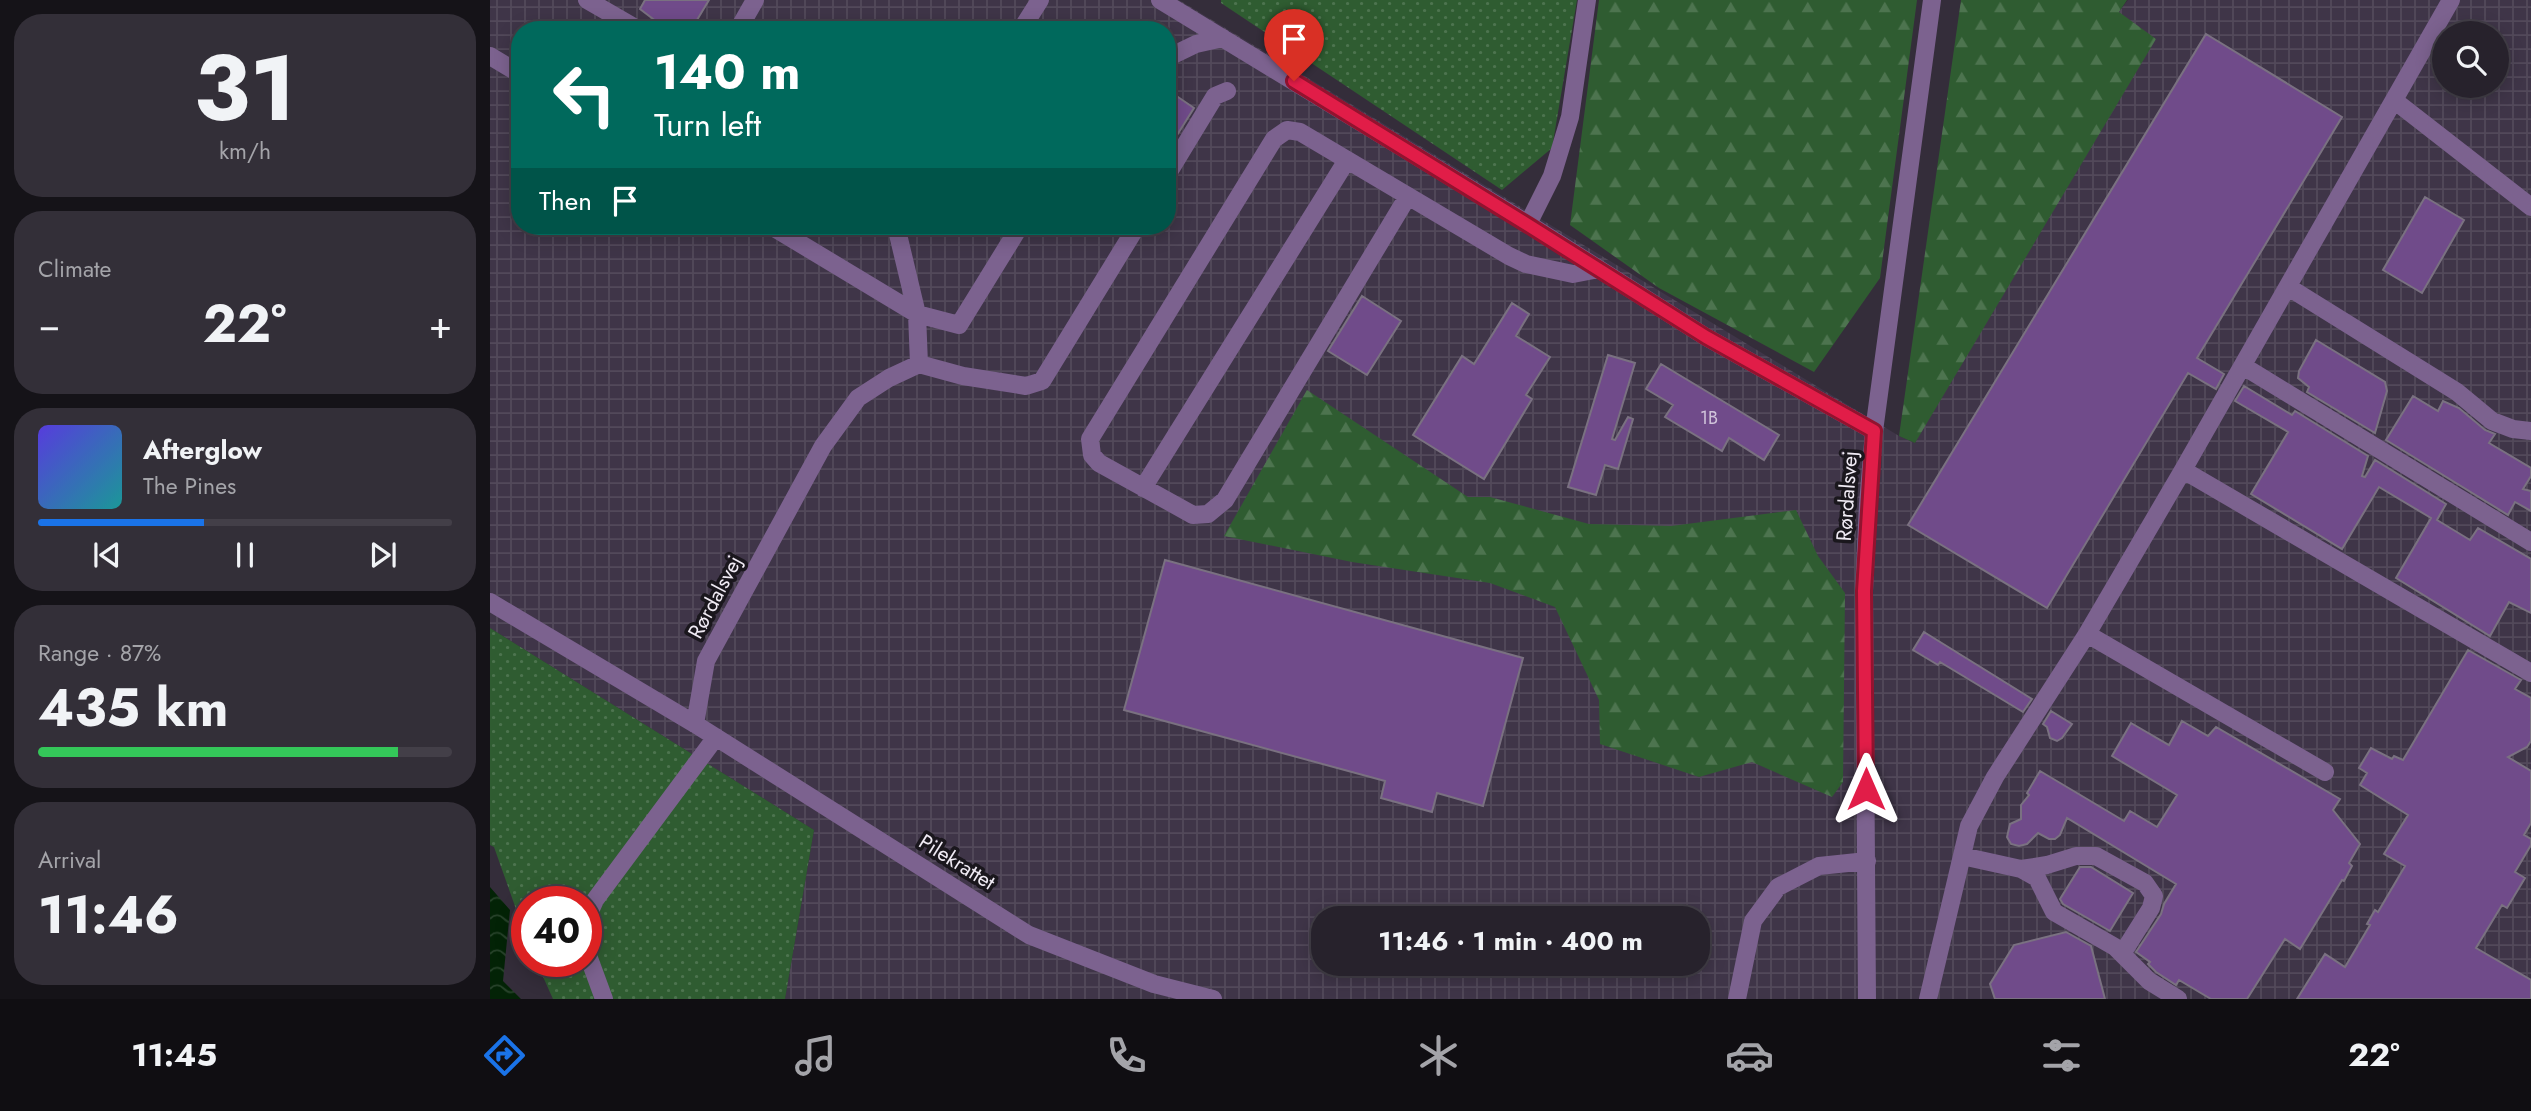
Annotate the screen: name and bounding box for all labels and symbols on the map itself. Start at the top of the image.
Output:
pin [1264,9,1324,81]
house number: 1B [1700,405,1718,431]
street label: Rørdalsvej [1829,450,1865,542]
street label: Rørdalsvej [680,550,750,644]
position arrow [1829,752,1903,826]
street label: Pilekrattet [913,827,1001,897]
speed limit sign: 40 [511,886,602,977]

